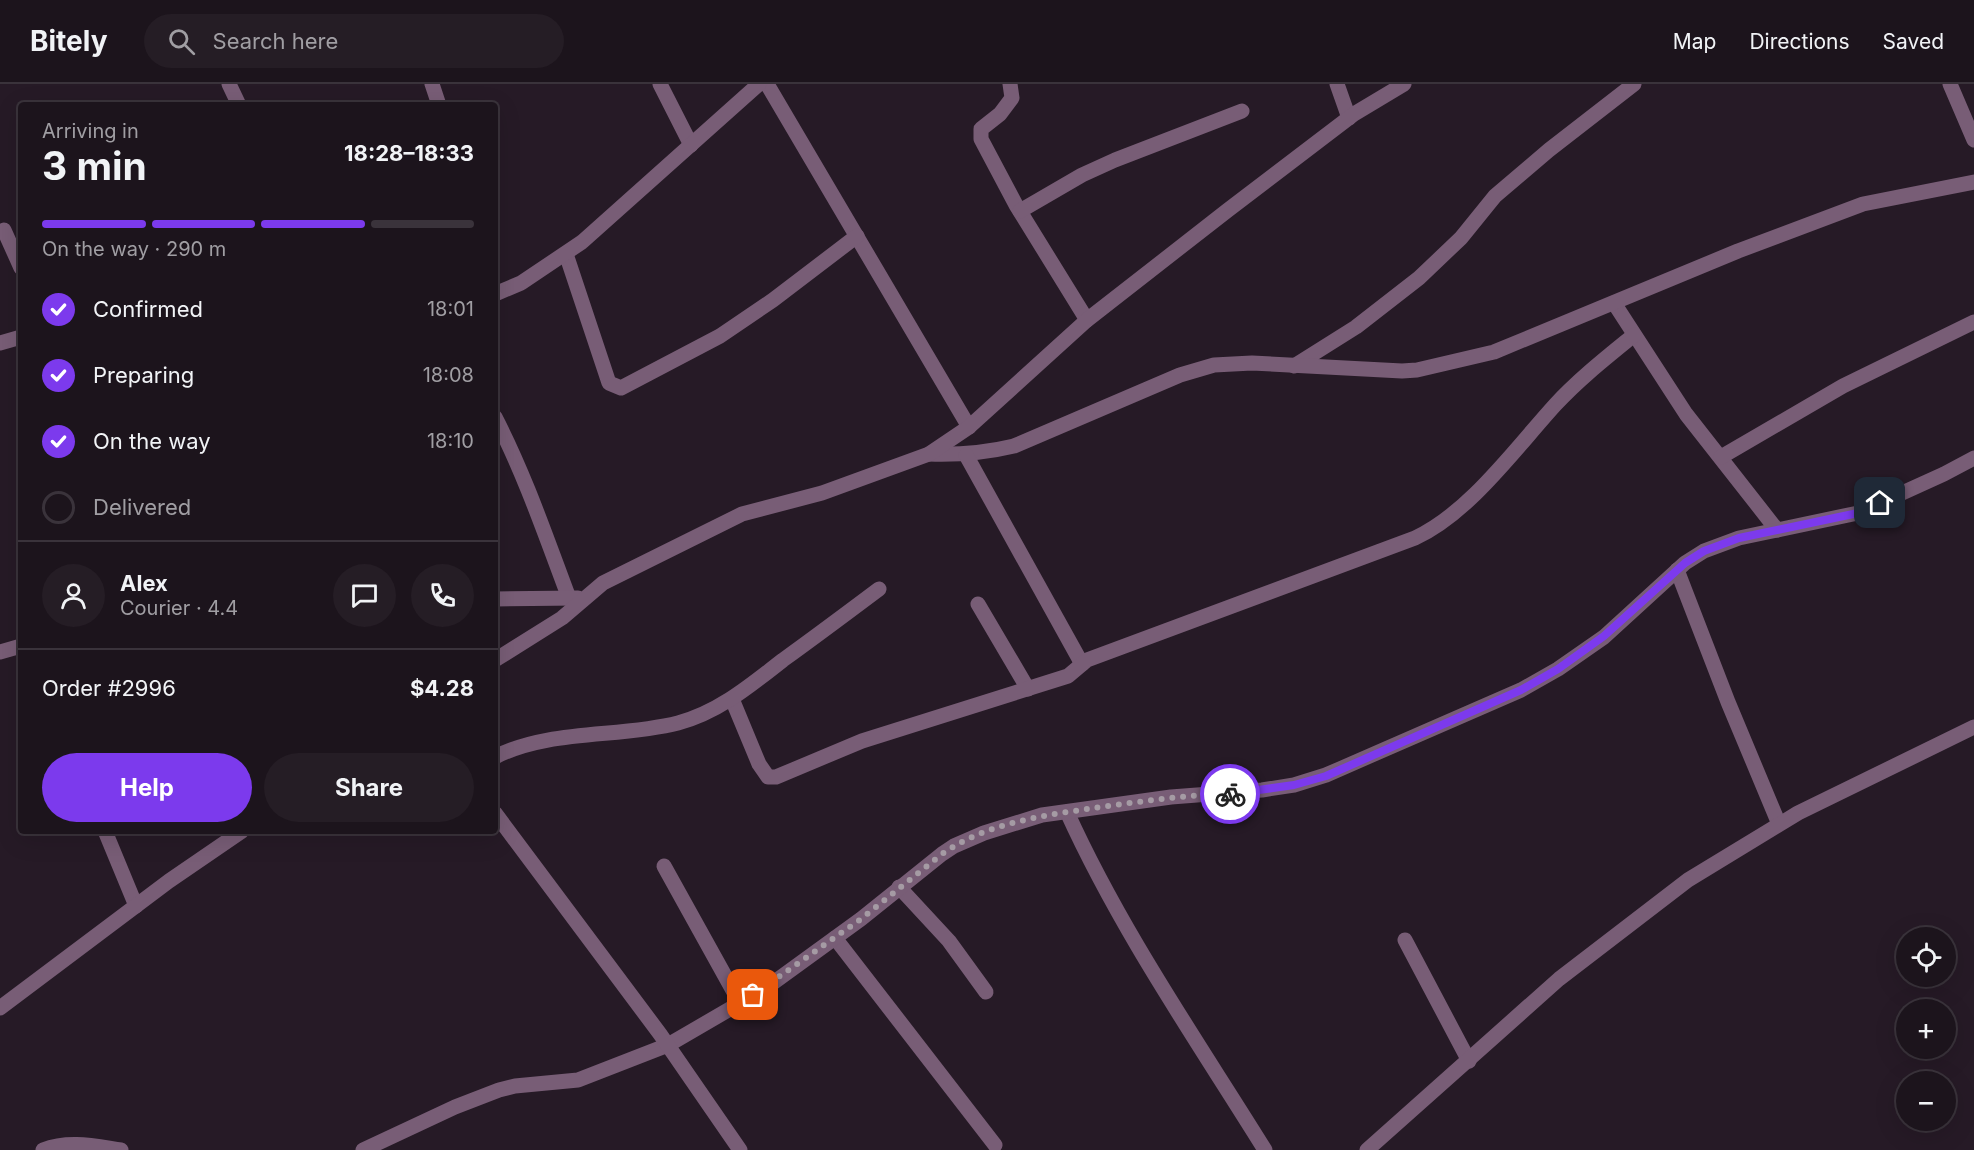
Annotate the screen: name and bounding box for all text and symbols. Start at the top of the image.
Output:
search box [144,14,564,68]
text: Bitely [30,24,108,58]
icon: search [165,25,198,58]
text: Search here [213,28,338,54]
text: Map [1673,29,1716,54]
text: Directions [1749,29,1850,54]
text: Saved [1883,29,1944,54]
text: Arriving in [42,119,139,143]
text: 18:28–18:33 [344,140,474,166]
text: 3 min [42,142,147,189]
text: On the way · 290 m [42,237,226,261]
icon: check [42,293,75,326]
text: Confirmed [93,296,203,322]
text: 18:01 [427,297,474,321]
icon: check [42,359,75,392]
text: Preparing [93,362,194,388]
text: 18:08 [423,363,474,387]
icon: check [42,425,75,458]
text: On the way [93,428,211,454]
text: 18:10 [427,429,474,453]
pin [1854,477,1905,528]
icon: home [1863,486,1896,519]
text: Delivered [93,494,191,520]
button: person [42,564,105,627]
button: chat [333,564,396,627]
button: phone [411,564,474,627]
text: Alex [120,570,168,596]
text: Courier · 4.4 [120,596,238,620]
text: Order #2996 [42,675,176,701]
text: $4.28 [410,675,474,701]
button: Help [42,753,252,822]
button: Share [264,753,474,822]
courier [1200,764,1260,824]
icon: bike [1214,778,1247,811]
map controls [1896,927,1956,1131]
button: locate [1896,927,1956,987]
pin [727,969,778,1020]
icon: bag [736,978,769,1011]
button: + [1896,999,1956,1059]
button: − [1896,1071,1956,1131]

